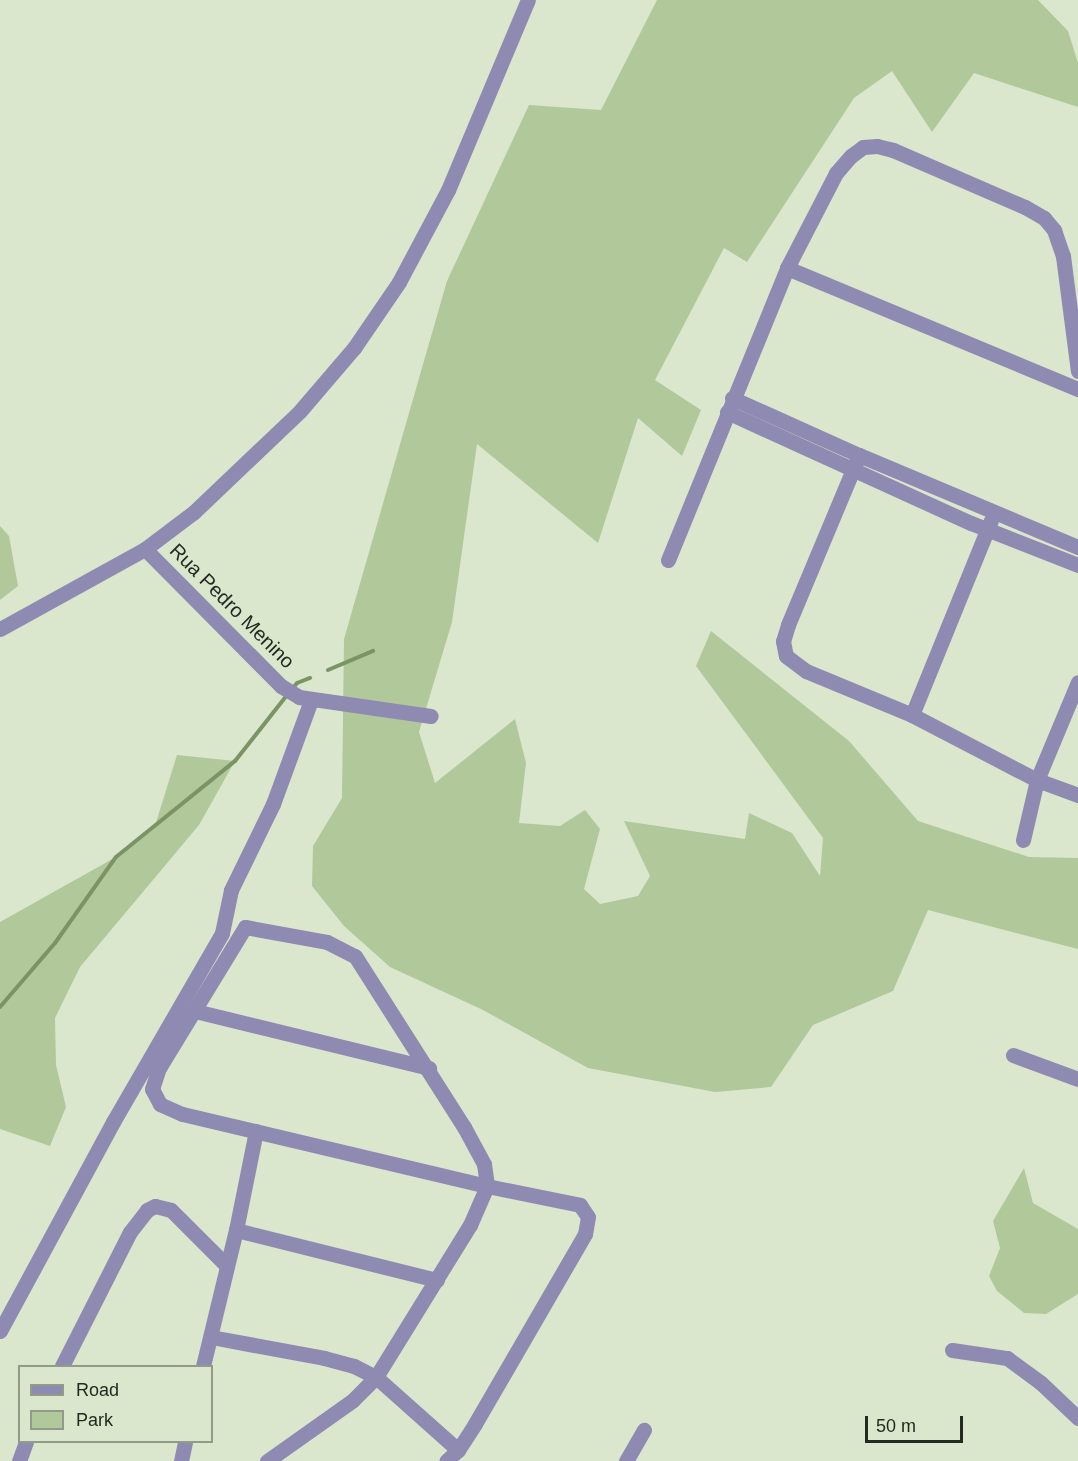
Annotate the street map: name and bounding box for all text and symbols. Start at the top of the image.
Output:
street label: Rua Pedro Menino [165,539,299,673]
legend [18,1365,213,1443]
text: Road [76,1380,119,1400]
scale bar [868,1404,966,1442]
text: Park [76,1410,113,1430]
text: 50 m [876,1416,916,1436]

